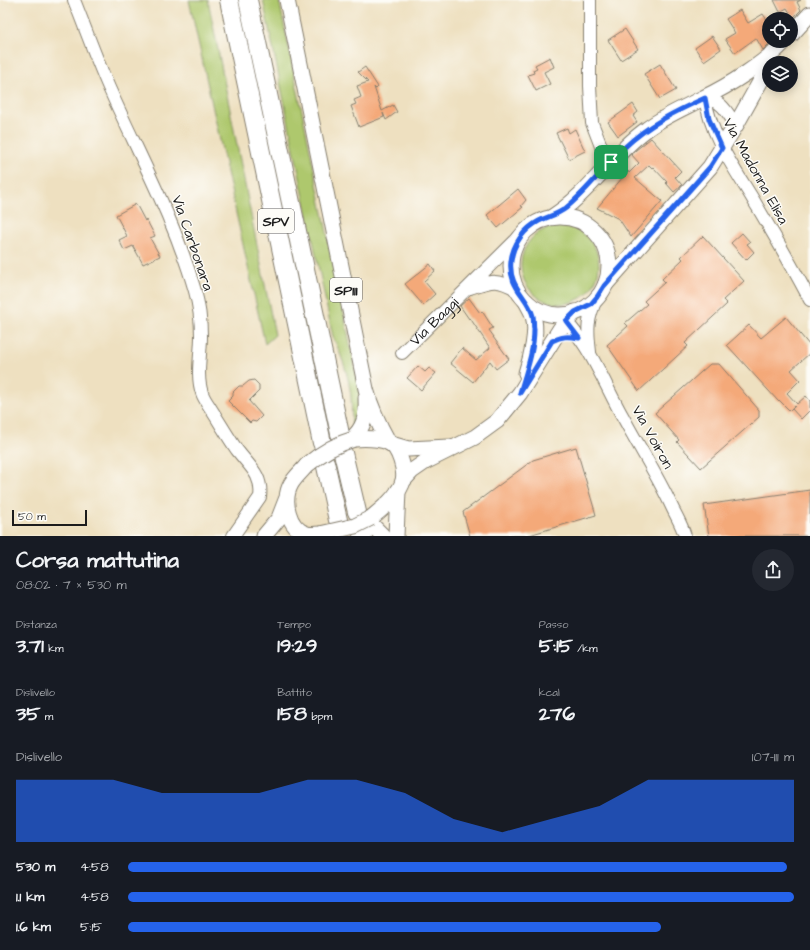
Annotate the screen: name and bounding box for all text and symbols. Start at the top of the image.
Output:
map controls [762,12,798,92]
button: locate [762,12,798,48]
button: layers [762,56,798,92]
street label: Via Madonna Elisa [718,114,794,229]
pin [594,145,628,179]
icon: arrive [600,151,622,173]
street label: Via Carbonara [166,193,219,294]
road number: SPV [258,209,294,233]
road number: SP111 [330,278,362,302]
street label: Via Baggi [405,292,464,351]
street label: Via Voiron [626,402,679,473]
scale bar [12,508,87,527]
text: 50 m [18,509,46,524]
text: Corsa mattutina [16,545,179,576]
button: share [752,549,794,591]
text: 08:02 · 7 × 530 m [16,576,127,594]
text: Distanza [16,617,57,632]
text: Tempo [277,617,311,632]
text: Passo [539,617,569,632]
text: 3.71 [16,632,44,660]
text: 19:29 [277,632,317,660]
text: 5:15 [539,632,573,660]
text: km [44,641,64,656]
text: /km [573,641,598,656]
text: Dislivello [16,685,55,700]
text: Battito [277,685,312,700]
text: kcal [539,685,560,700]
text: 35 [16,700,40,728]
text: 158 [277,700,307,728]
text: 276 [539,700,575,728]
text: m [40,709,53,724]
text: bpm [307,709,332,724]
text: Dislivello [16,748,62,766]
text: 107–111 m [752,748,794,766]
text: 530 m [16,858,55,876]
text: 4:58 [80,858,109,876]
text: 1.1 km [16,888,44,906]
text: 4:58 [80,888,109,906]
text: 1.6 km [16,918,51,936]
text: 5:15 [80,918,102,936]

